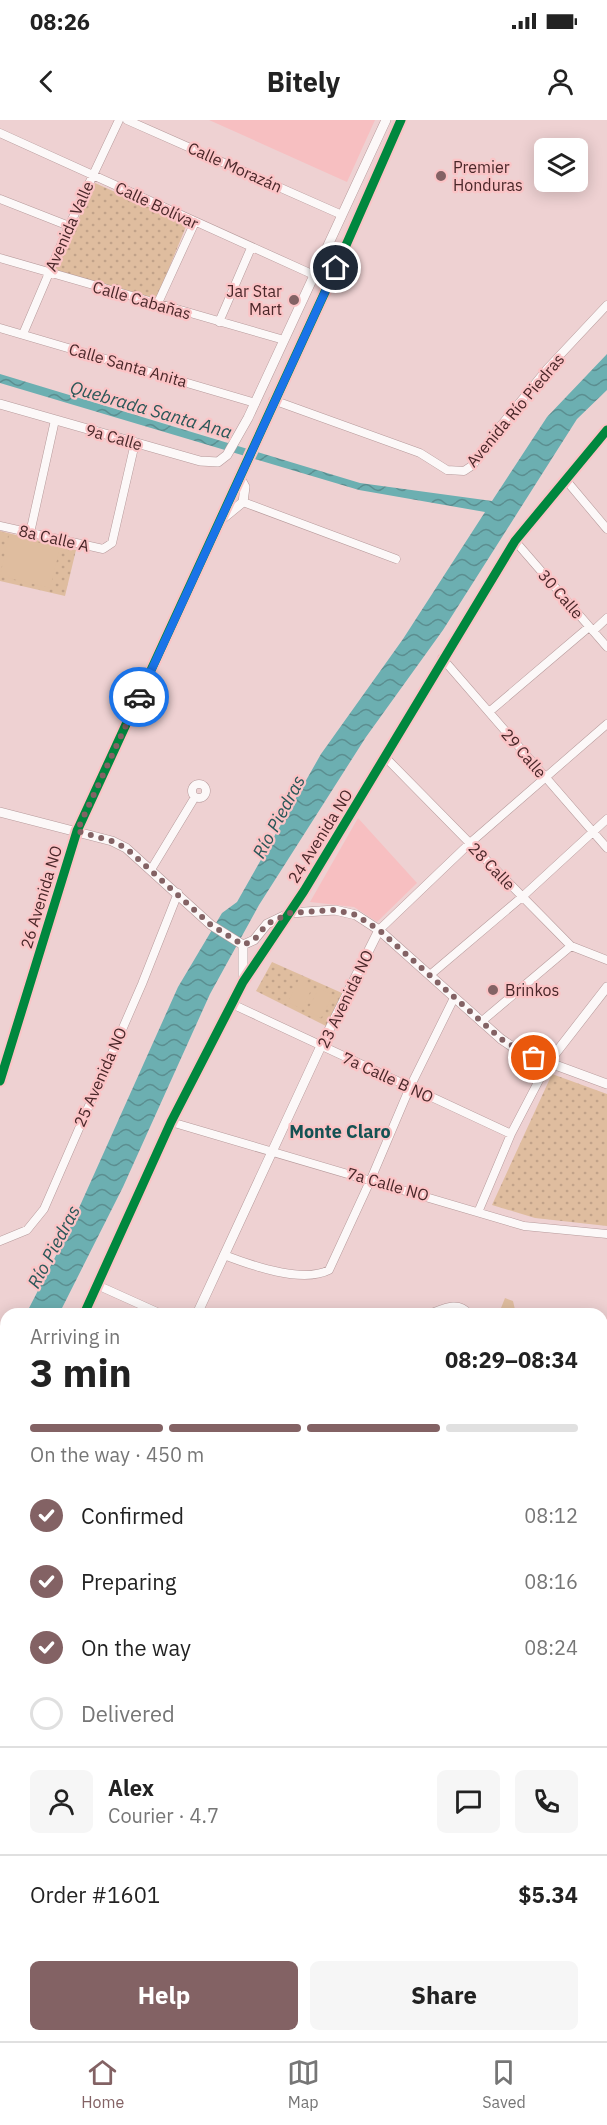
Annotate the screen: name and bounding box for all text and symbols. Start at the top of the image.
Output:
text: 08:26 [30,7,90,36]
text: Bitely [267,64,340,99]
icon: back [30,65,63,98]
icon: person [544,65,577,98]
street label: Calle Morazán [185,137,285,197]
map controls [534,138,588,192]
button: layers [534,138,588,192]
place label: Premier Honduras [453,157,523,195]
marker: Premier Honduras [434,169,448,183]
street label: Calle Bolívar [112,177,202,233]
street label: Avenida Valle [40,178,98,274]
pin [310,242,361,293]
icon: home [319,251,352,284]
street label: Calle Cabañas [91,276,193,324]
place label: Jar Star Mart [226,281,282,319]
marker: Jar Star Mart [287,293,301,307]
street label: Calle Santa Anita [67,339,190,392]
street label: Avenida Río Piedras [462,349,568,471]
water label: Quebrada Santa Ana [68,375,235,444]
street label: 9a Calle [83,419,145,455]
street label: 8a Calle A [17,520,91,556]
street label: 30 Calle [534,565,588,623]
courier [109,667,169,727]
icon: car [123,681,156,714]
street label: 29 Calle [497,724,551,782]
water label: Río Piedras [247,771,310,862]
street label: 24 Avenida NO [283,785,357,887]
street label: 28 Calle [464,838,520,894]
street label: 26 Avenida NO [16,843,66,951]
street label: 23 Avenida NO [313,947,377,1051]
place label: Brinkos [505,980,559,1000]
marker: Brinkos [486,983,500,997]
street label: 25 Avenida NO [69,1024,131,1130]
pin [508,1032,559,1083]
icon: bag [517,1041,550,1074]
street label: 7a Calle B NO [339,1047,437,1107]
district label: Monte Claro [289,1120,391,1143]
street label: 7a Calle NO [345,1163,431,1205]
water label: Río Piedras [22,1201,85,1292]
text: Arriving in [30,1323,120,1350]
text: 08:29–08:34 [445,1345,578,1374]
text: 3 min [30,1347,132,1398]
text: On the way · 450 m [30,1441,204,1468]
icon: check [30,1499,63,1532]
text: Confirmed [81,1501,184,1530]
text: 08:12 [524,1502,578,1529]
icon: check [30,1565,63,1598]
text: Preparing [81,1567,176,1596]
text: 08:16 [524,1568,578,1595]
icon: check [30,1631,63,1664]
text: On the way [81,1633,191,1662]
text: 08:24 [524,1634,578,1661]
text: Delivered [81,1699,175,1728]
button: person [30,1770,93,1833]
button: chat [437,1770,500,1833]
button: phone [515,1770,578,1833]
text: Alex [108,1773,154,1802]
text: Courier · 4.7 [108,1802,219,1829]
text: Order #1601 [30,1880,160,1909]
text: $5.34 [518,1880,578,1909]
button: Help [30,1961,298,2030]
button: Share [310,1961,578,2030]
tab: Home [81,2056,124,2112]
tab: Map [287,2056,320,2112]
tab: Saved [482,2056,526,2112]

